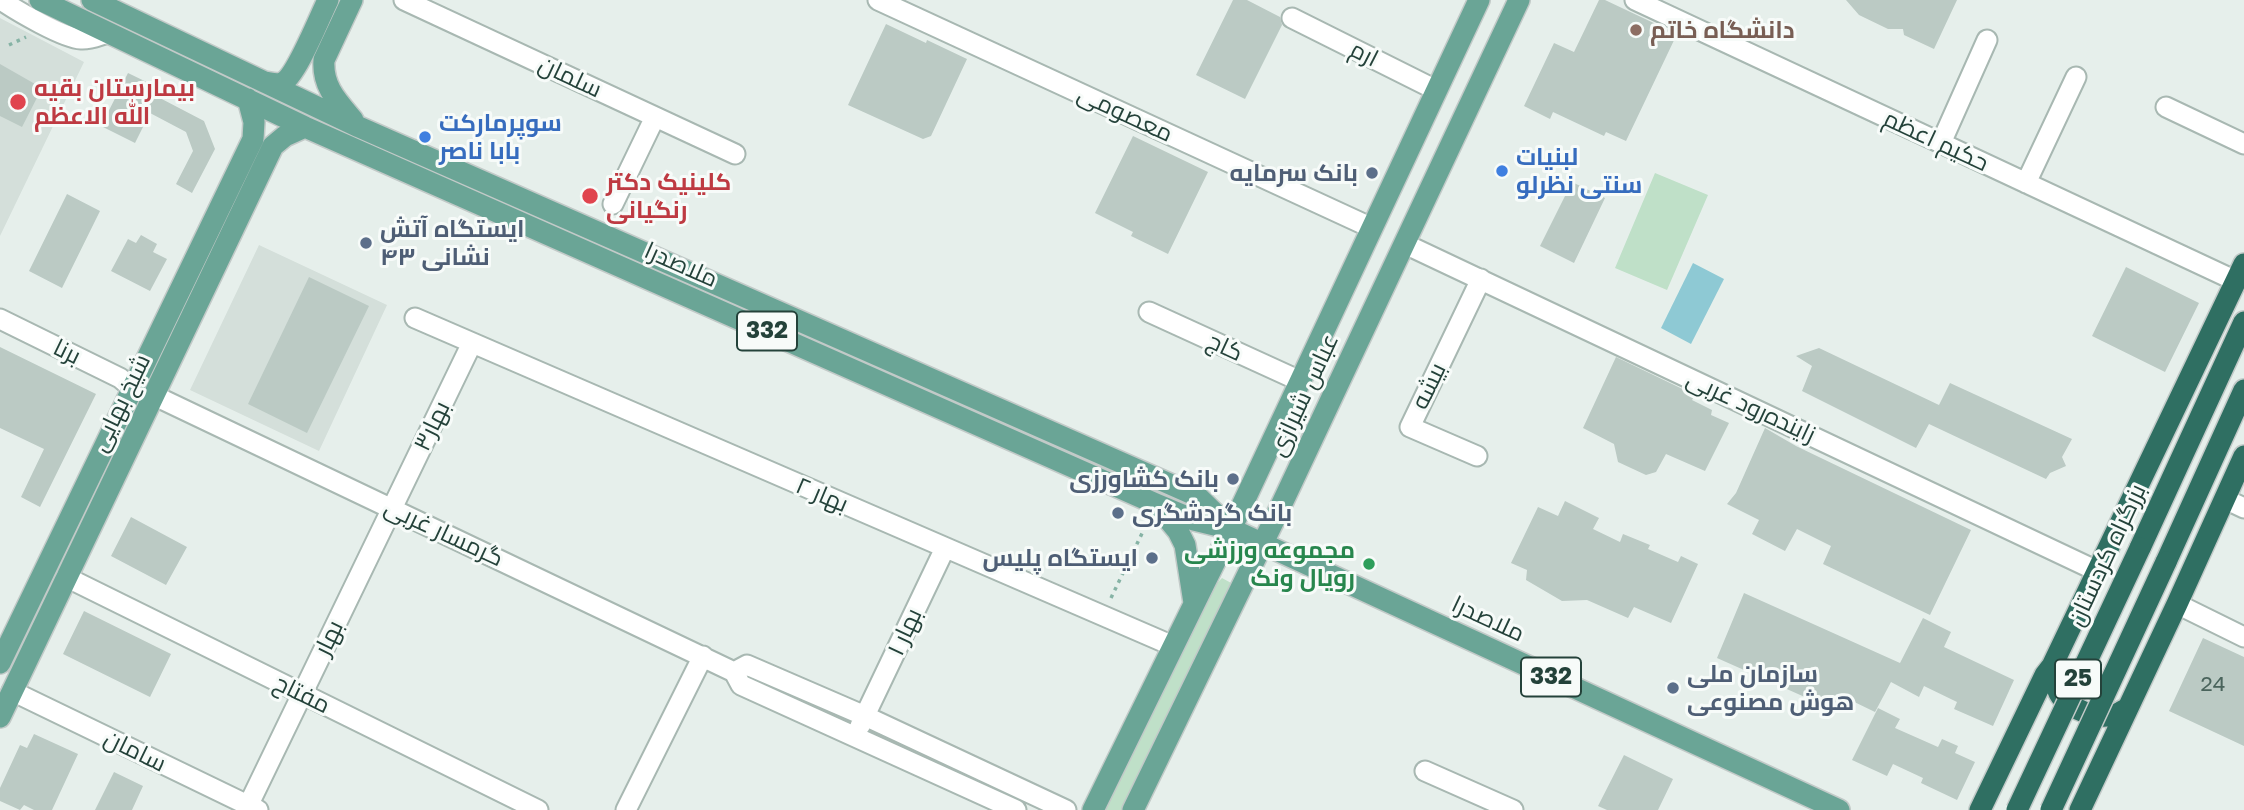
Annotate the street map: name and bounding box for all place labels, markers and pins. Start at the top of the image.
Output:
place label: دانشگاه خاتم [1650,16,1795,44]
marker: دانشگاه خاتم [1628,22,1644,38]
place label: بیمارستان بقیه الله الاعظم [34,74,195,130]
marker: بیمارستان بقیه الله الاعظم [8,92,28,112]
place label: سوپرمارکت بابا ناصر [439,109,562,165]
marker: سوپرمارکت بابا ناصر [417,129,433,145]
place label: لبنیات سنتی نظرلو [1516,143,1642,199]
place label: بانک سرمایه [1230,159,1358,187]
marker: لبنیات سنتی نظرلو [1494,163,1510,179]
marker: بانک سرمایه [1364,165,1380,181]
place label: کلینیک دکتر رنگیانی [606,168,731,224]
marker: کلینیک دکتر رنگیانی [580,186,600,206]
place label: ایستگاه آتش نشانی ۴۳ [380,215,524,271]
marker: ایستگاه آتش نشانی ۴۳ [358,235,374,251]
place label: بانک کشاورزی [1069,465,1219,493]
marker: بانک کشاورزی [1225,471,1241,487]
place label: بانک گردشگری [1132,499,1292,527]
marker: بانک گردشگری [1110,505,1126,521]
place label: مجموعه ورزشی رویال ونک [1184,536,1355,592]
place label: ایستگاه پلیس [983,544,1138,572]
marker: ایستگاه پلیس [1144,550,1160,566]
marker: مجموعه ورزشی رویال ونک [1361,556,1377,572]
place label: سازمان ملی هوش مصنوعی [1687,660,1854,716]
marker: سازمان ملی هوش مصنوعی [1665,680,1681,696]

